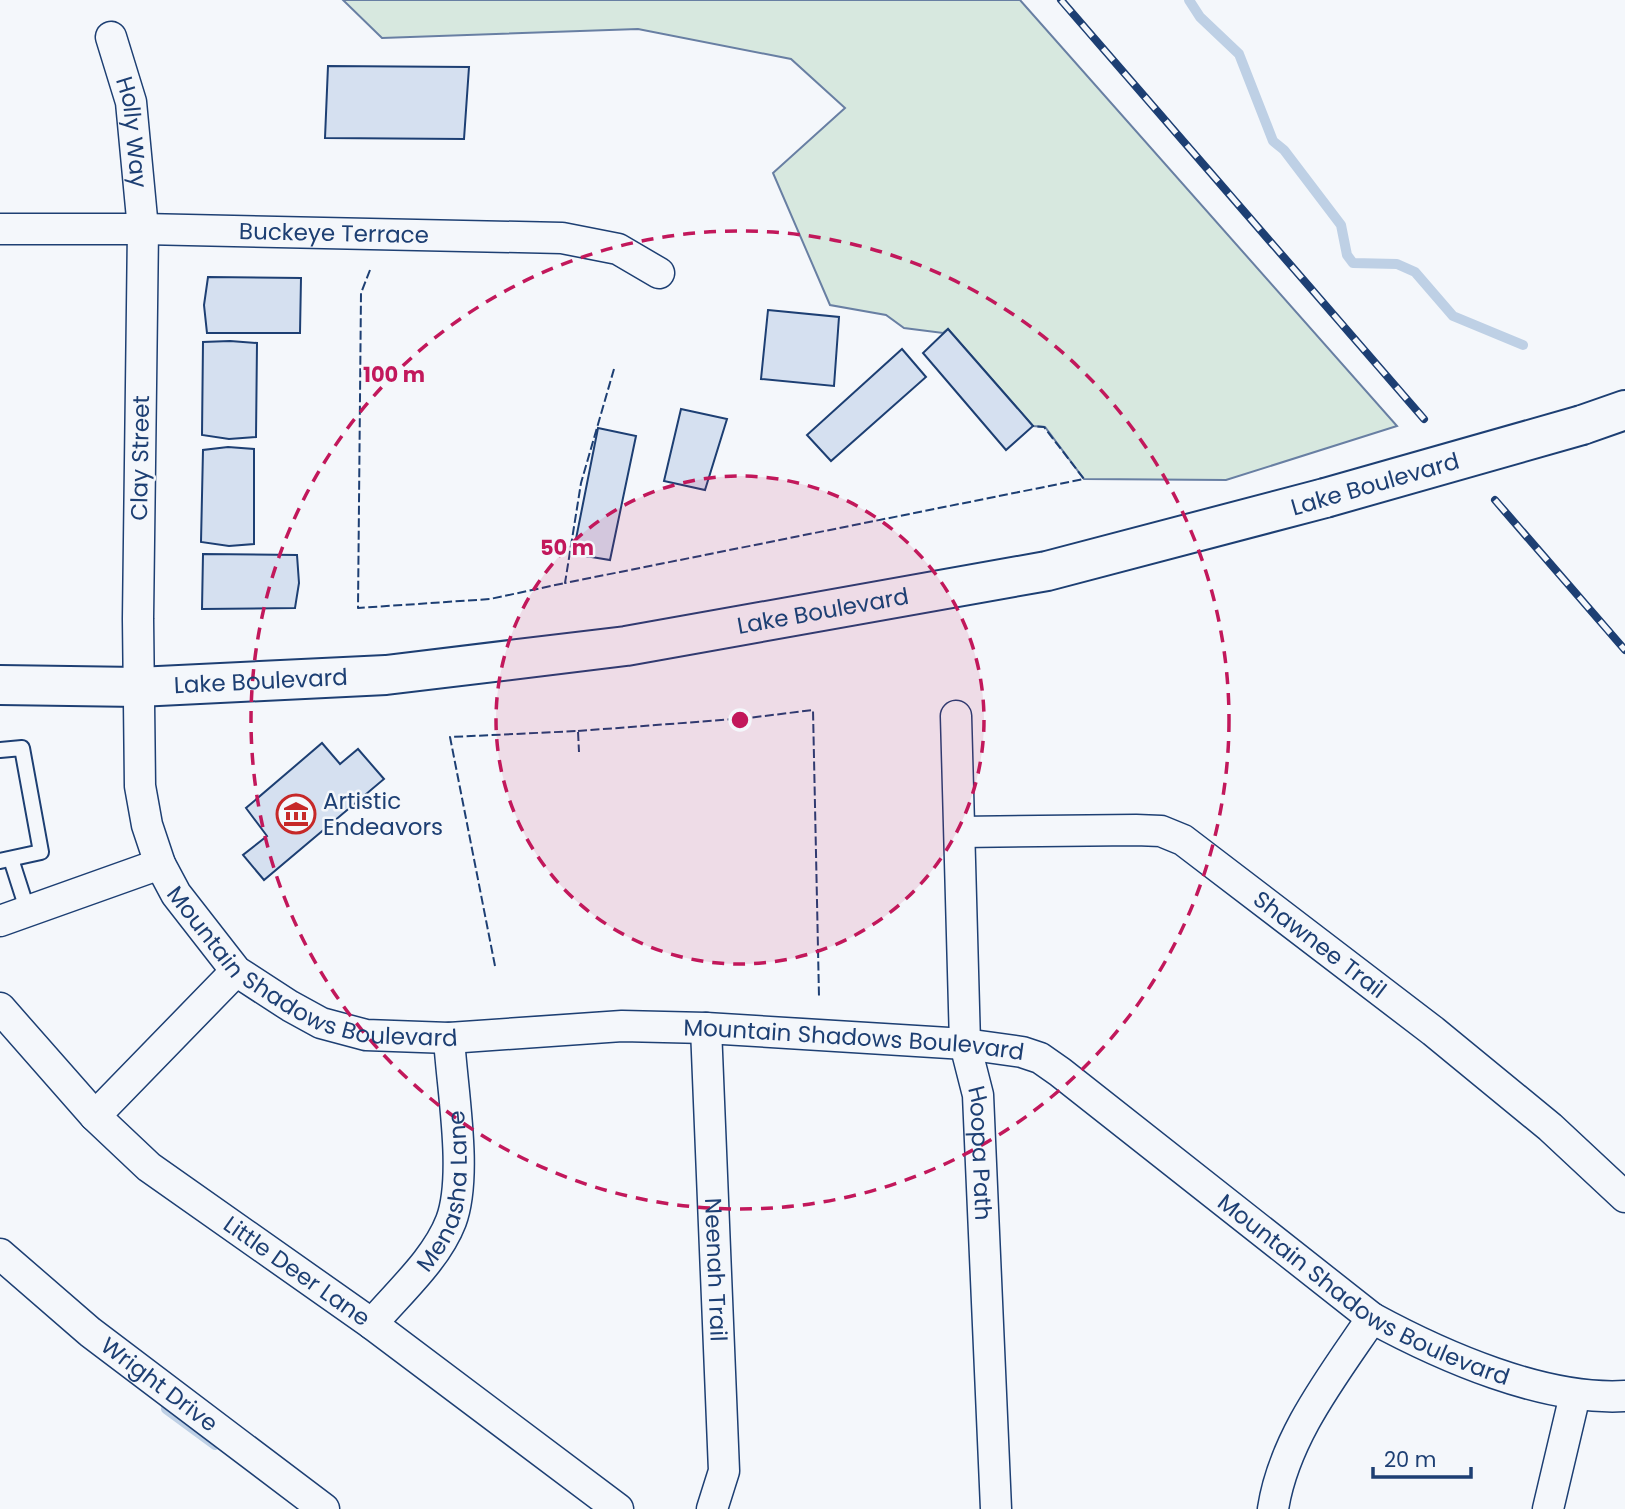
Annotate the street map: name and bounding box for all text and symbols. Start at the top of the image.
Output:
street label: Holly Way [108,72,155,189]
street label: Buckeye Terrace [239,215,429,251]
text: 100 m [363,360,425,389]
street label: Clay Street [123,395,157,521]
street label: Lake Boulevard [1287,445,1463,523]
text: 50 m [540,533,594,562]
street label: Lake Boulevard [734,580,911,642]
street label: Lake Boulevard [173,661,348,701]
centre of rings [728,708,752,732]
place label: Artistic Endeavors [323,785,443,843]
museum icon: Artistic Endeavors [275,793,317,835]
street label: Mountain Shadows Boulevard [160,879,459,1054]
street label: Shawnee Trail [1247,883,1393,1006]
street label: Mountain Shadows Boulevard [683,1011,1026,1068]
street label: Hoopa Path [960,1082,999,1221]
street label: Menasha Lane [409,1109,475,1278]
street label: Mountain Shadows Boulevard [1211,1186,1514,1393]
street label: Neenah Trail [697,1197,735,1342]
street label: Little Deer Lane [217,1208,377,1334]
street label: Wright Drive [94,1330,224,1439]
scale bar [1373,1436,1471,1480]
text: 20 m [1384,1445,1437,1474]

